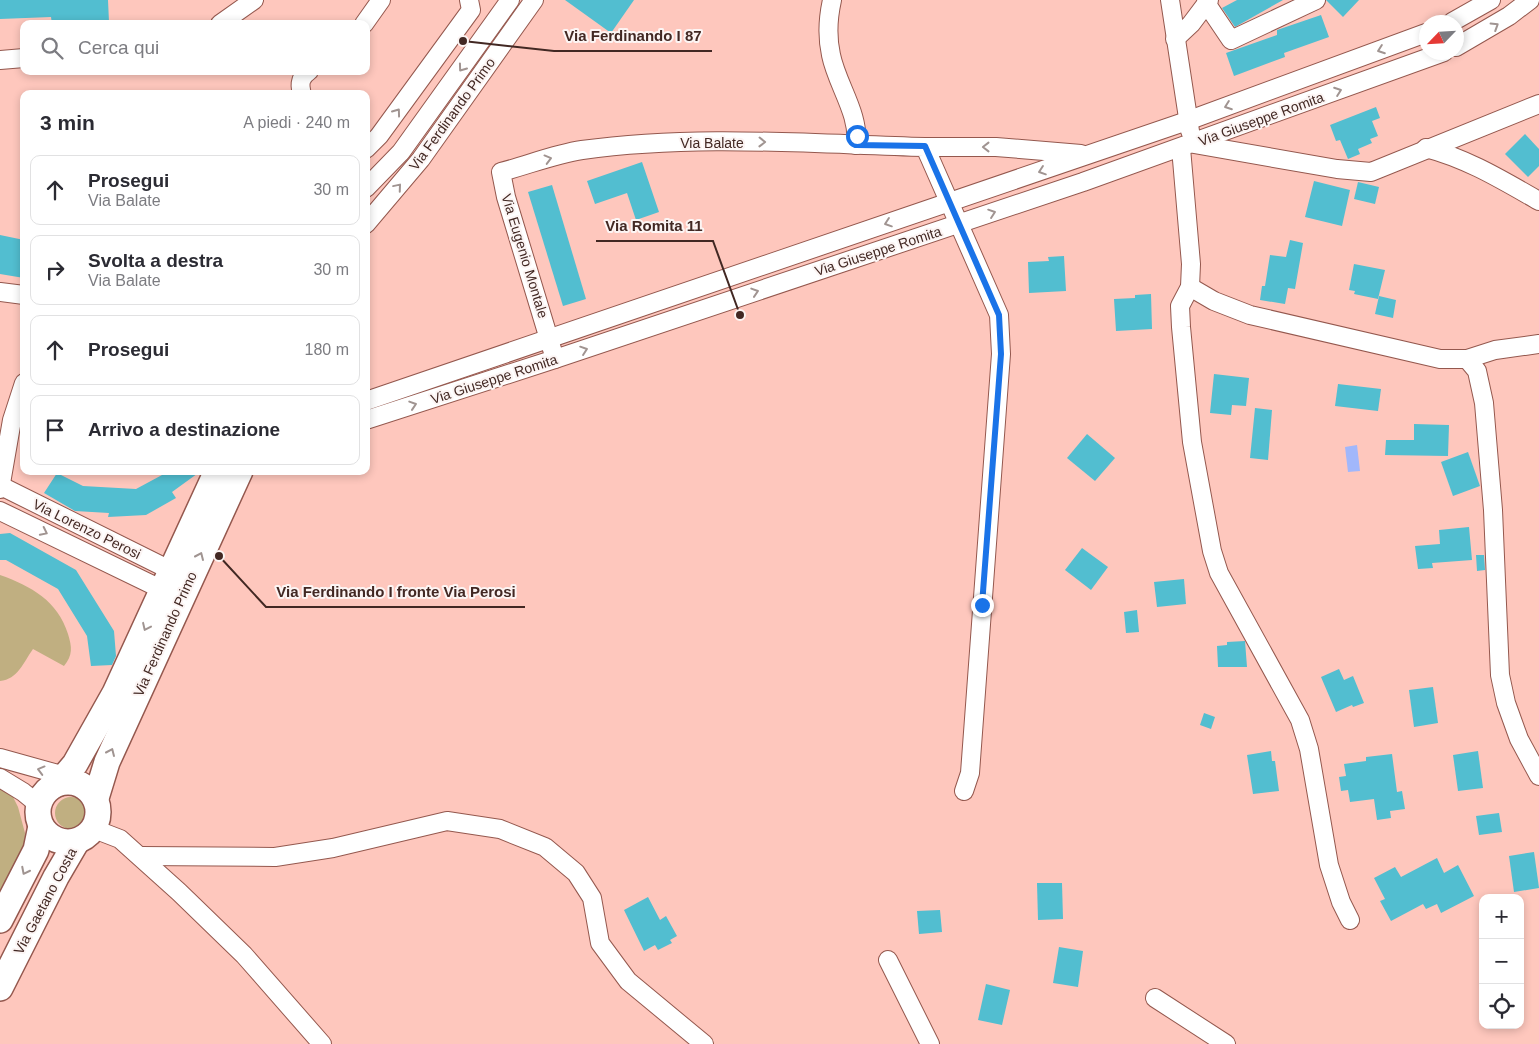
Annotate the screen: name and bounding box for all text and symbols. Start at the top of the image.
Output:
north arrow [1419,15,1464,60]
search box [20,20,370,75]
callout: Via Ferdinando I 87 [554,21,712,51]
one-way arrow [1489,22,1498,32]
text: Via Ferdinando I 87 [564,27,702,44]
icon: search [38,34,66,62]
text: Cerca qui [78,37,159,58]
one-way arrow [1377,44,1386,54]
street label: Via Ferdinando Primo [406,54,498,173]
one-way arrow [459,62,467,71]
one-way arrow [1333,87,1342,97]
street label: Via Giuseppe Romita [1196,89,1326,149]
one-way arrow [1224,100,1233,110]
one-way arrow [392,109,400,118]
text: 3 min [40,111,95,134]
text: A piedi · 240 m [243,114,350,131]
route start [846,125,869,148]
street label: Via Balate [680,135,744,151]
one-way arrow [758,137,766,148]
one-way arrow [982,142,990,152]
one-way arrow [544,154,553,165]
one-way arrow [1038,165,1046,175]
text: Prosegui [88,170,169,191]
icon: ahead [41,176,69,204]
text: 30 m [313,181,349,198]
one-way arrow [392,184,401,193]
text: Via Balate [88,192,161,209]
street label: Via Eugenio Montale [498,192,552,320]
one-way arrow [987,209,995,219]
callout: Via Romita 11 [596,211,713,241]
text: Via Romita 11 [605,217,703,234]
one-way arrow [884,217,893,227]
street label: Via Giuseppe Romita [813,223,943,279]
text: Svolta a destra [88,250,223,271]
icon: right [41,256,69,284]
text: 30 m [313,261,349,278]
text: Via Balate [88,272,161,289]
one-way arrow [750,288,758,298]
icon: ahead [41,336,69,364]
text: Prosegui [88,339,169,360]
text: 180 m [305,341,349,358]
one-way arrow [579,345,588,355]
street label: Via Giuseppe Romita [429,351,559,407]
one-way arrow [408,400,416,410]
icon: arrive [41,416,69,444]
text: Arrivo a destinazione [88,419,280,440]
street label: Via Lorenzo Perosi [30,496,144,562]
one-way arrow [39,526,48,537]
one-way arrow [194,552,204,561]
street label: Via Ferdinando Primo [130,569,200,699]
callout: Via Ferdinando I fronte Via Perosi [266,577,525,607]
text: Via Ferdinando I fronte Via Perosi [276,583,516,600]
route end [971,594,994,617]
one-way arrow [141,622,152,631]
one-way arrow [105,748,116,757]
one-way arrow [37,765,45,775]
street label: Via Gaetano Costa [10,845,80,957]
one-way arrow [21,866,31,875]
map controls [1479,894,1524,1029]
button: + [1479,894,1524,939]
button: − [1479,939,1524,984]
button: locate [1479,984,1524,1029]

